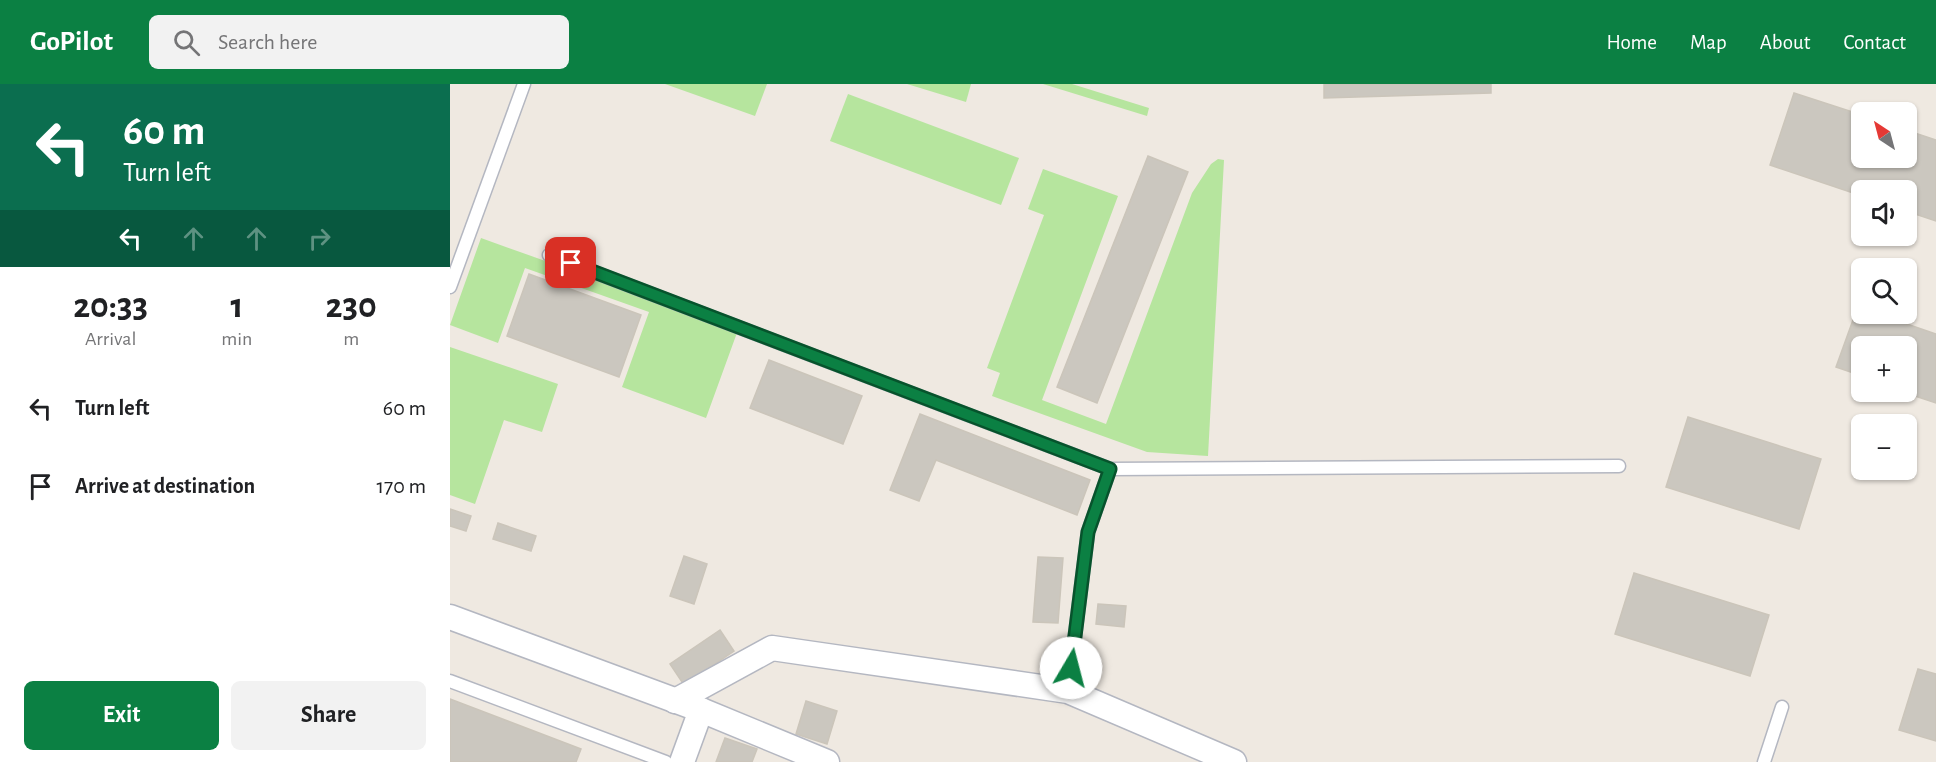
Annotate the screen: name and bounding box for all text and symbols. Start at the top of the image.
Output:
search box [149,15,569,69]
icon: search [170,26,203,59]
text: GoPilot [30,28,113,56]
text: Search here [218,31,318,53]
text: Home [1606,32,1657,53]
text: Map [1690,32,1727,53]
text: About [1760,32,1810,53]
text: Contact [1843,32,1906,53]
north arrow [1851,102,1917,168]
map controls [1851,102,1917,480]
icon: left [24,108,102,186]
text: 60 m [123,110,205,152]
text: Turn left [123,159,211,186]
button: sound [1851,180,1917,246]
icon: left [114,222,147,255]
icon: ahead [177,222,210,255]
icon: ahead [240,222,273,255]
icon: right [303,222,336,255]
pin [545,237,596,288]
icon: arrive [554,246,587,279]
button: search [1851,258,1917,324]
text: 20:33 [73,288,148,324]
text: 1 [230,288,243,324]
text: 230 [326,288,377,324]
text: Arrival [85,329,136,349]
text: min [221,329,252,349]
text: m [343,329,359,349]
button: + [1851,336,1917,402]
icon: left [24,392,57,425]
text: Turn left [75,397,149,419]
text: 60 m [383,397,426,419]
button: − [1851,414,1917,480]
icon: arrive [24,470,57,503]
text: Arrive at destination [75,475,255,497]
text: 170 m [376,475,426,497]
position arrow [1039,636,1103,700]
button: Exit [24,681,219,750]
button: Share [231,681,426,750]

